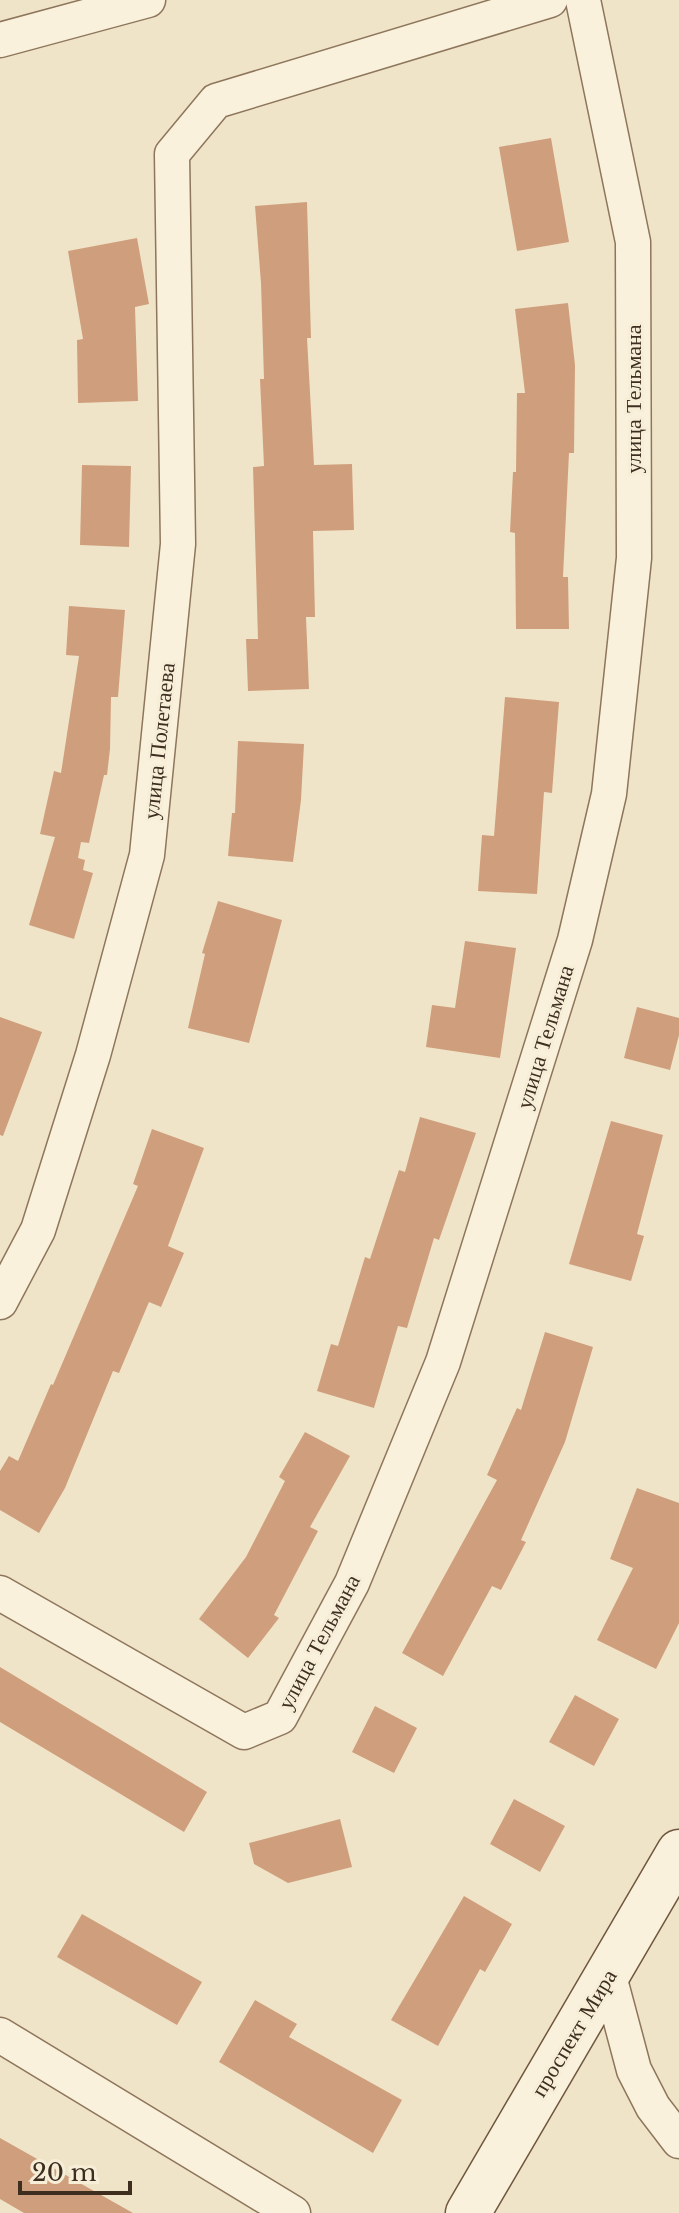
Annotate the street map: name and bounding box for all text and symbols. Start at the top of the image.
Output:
street label: улица Тельмана [620,324,647,474]
street label: улица Полетаева [137,661,181,821]
street label: улица Тельмана [510,962,580,1112]
street label: улица Тельмана [272,1570,366,1714]
street label: проспект Мира [525,1964,623,2102]
scale bar [20,2145,130,2195]
text: 20 m [32,2158,97,2187]

